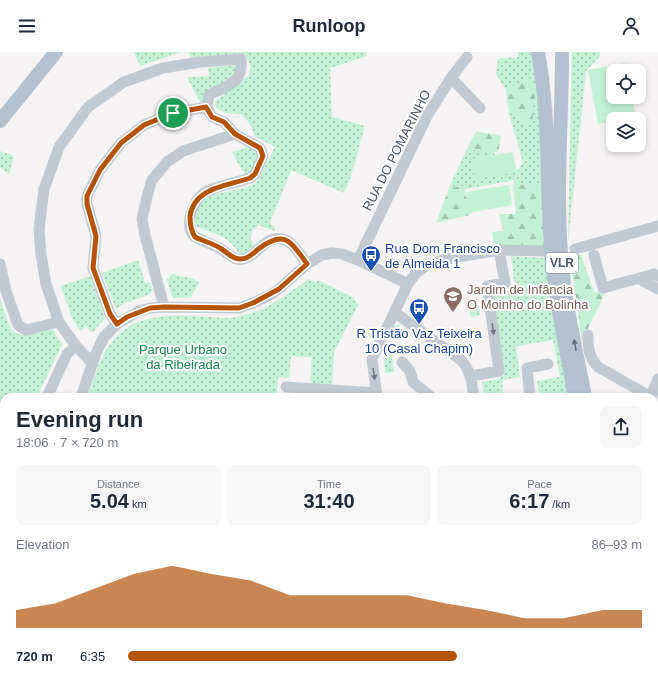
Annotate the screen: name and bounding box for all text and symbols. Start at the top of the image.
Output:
icon: menu [16,15,38,37]
icon: person [620,15,642,37]
text: Runloop [293,16,365,36]
map controls [606,64,646,152]
button: locate [606,64,646,104]
street label: RUA DO POMARINHO [359,87,433,213]
pin [156,96,190,130]
icon: arrive [162,102,184,124]
button: layers [606,112,646,152]
place label: Rua Dom Francisco de Almeida 1 [385,241,500,271]
bus stop icon: Rua Dom Francisco de Almeida 1 [360,244,382,272]
road number: VLR [546,253,578,273]
place label: Jardim de Infância O Moinho do Bolinha [467,282,589,312]
school or university icon: Jardim de Infância O Moinho do Bolinha [442,285,464,313]
bus stop icon: R Tristão Vaz Teixeira 10 (Casal Chapim) [408,297,430,325]
one-way arrow [490,323,496,335]
place label: R Tristão Vaz Teixeira 10 (Casal Chapim) [356,326,482,356]
one-way arrow [572,339,578,351]
park label: Parque Urbano da Ribeirada [139,342,227,372]
one-way arrow [371,368,377,380]
button: share [600,406,642,448]
text: Evening run [16,407,143,432]
text: 18:06 · 7 × 720 m [16,435,118,450]
text: Distance [97,478,140,490]
text: Time [317,478,341,490]
text: Pace [527,478,552,490]
text: 5.04 [90,490,129,512]
text: 31:40 [303,490,355,512]
text: 6:17 [509,490,549,512]
text: km [129,498,147,510]
text: /km [549,498,570,510]
text: Elevation [16,537,69,552]
text: 86–93 m [591,537,642,552]
text: 720 m [16,649,53,664]
text: 6:35 [80,649,105,664]

